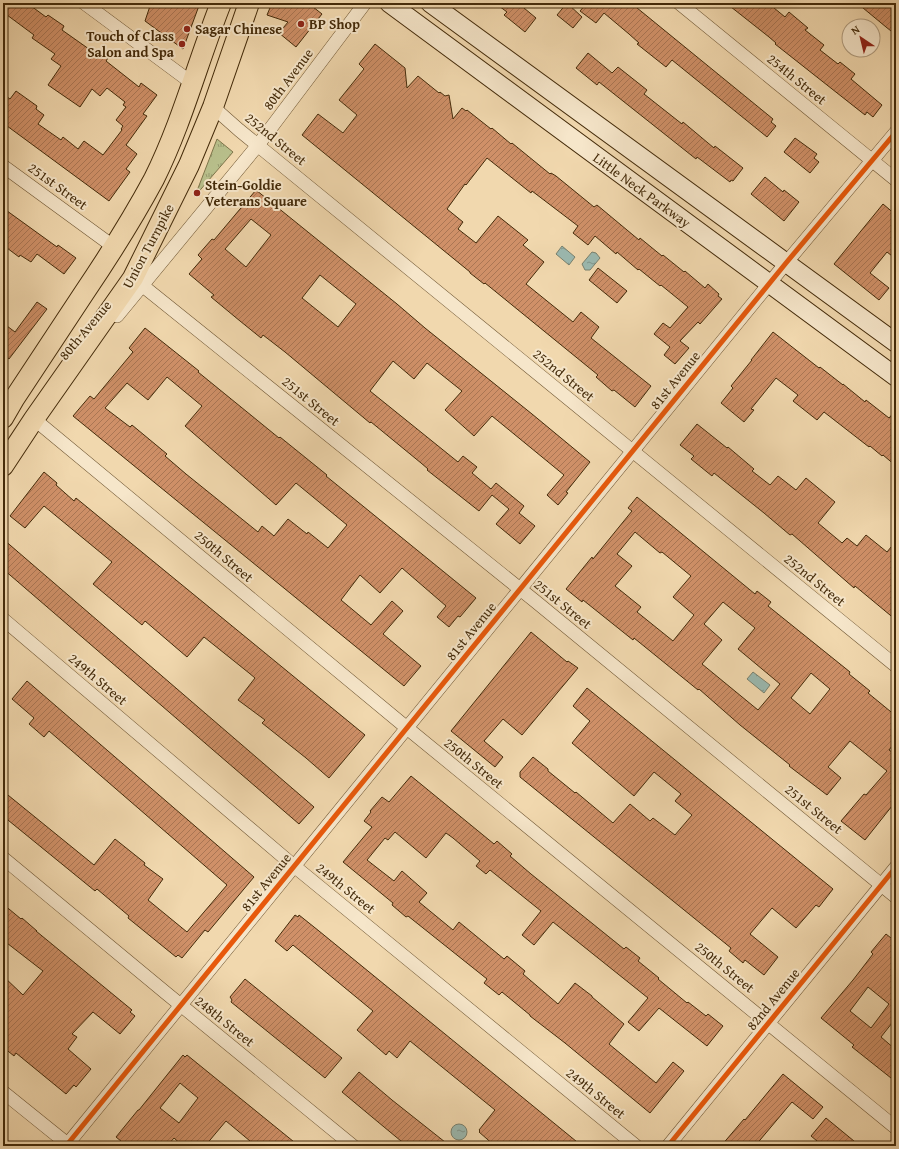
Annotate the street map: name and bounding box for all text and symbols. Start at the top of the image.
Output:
place label: BP Shop [309,14,360,34]
north arrow [841,18,881,58]
place label: Sagar Chinese [195,19,282,39]
marker: BP Shop [296,19,306,29]
text: N [848,21,863,38]
marker: Sagar Chinese [182,24,192,34]
place label: Touch of Class Salon and Spa [86,26,175,62]
marker: Touch of Class Salon and Spa [177,39,187,49]
street label: 80th Avenue [258,44,318,114]
street label: 254th Street [763,49,831,109]
street label: 252nd Street [241,108,311,170]
street label: Little Neck Parkway [589,148,695,232]
street label: 251st Street [24,158,92,214]
place label: Stein-Goldie Veterans Square [205,175,307,211]
marker: Stein-Goldie Veterans Square [192,188,202,198]
street label: Union Turnpike [117,200,179,292]
street label: 80th Avenue [54,296,116,364]
street label: 252nd Street [529,344,599,406]
street label: 81st Avenue [645,346,705,414]
street label: 251st Street [278,371,344,431]
street label: 250th Street [190,525,258,587]
street label: 252nd Street [780,549,850,611]
street label: 251st Street [530,574,596,634]
street label: 81st Avenue [441,597,501,665]
street label: 249th Street [64,648,132,710]
street label: 250th Street [440,733,508,793]
street label: 251st Street [781,779,847,839]
street label: 81st Avenue [236,848,296,916]
street label: 249th Street [312,858,380,918]
street label: 250th Street [691,937,759,997]
street label: 82nd Avenue [742,963,805,1034]
street label: 248th Street [191,991,259,1051]
street label: 249th Street [562,1063,630,1123]

